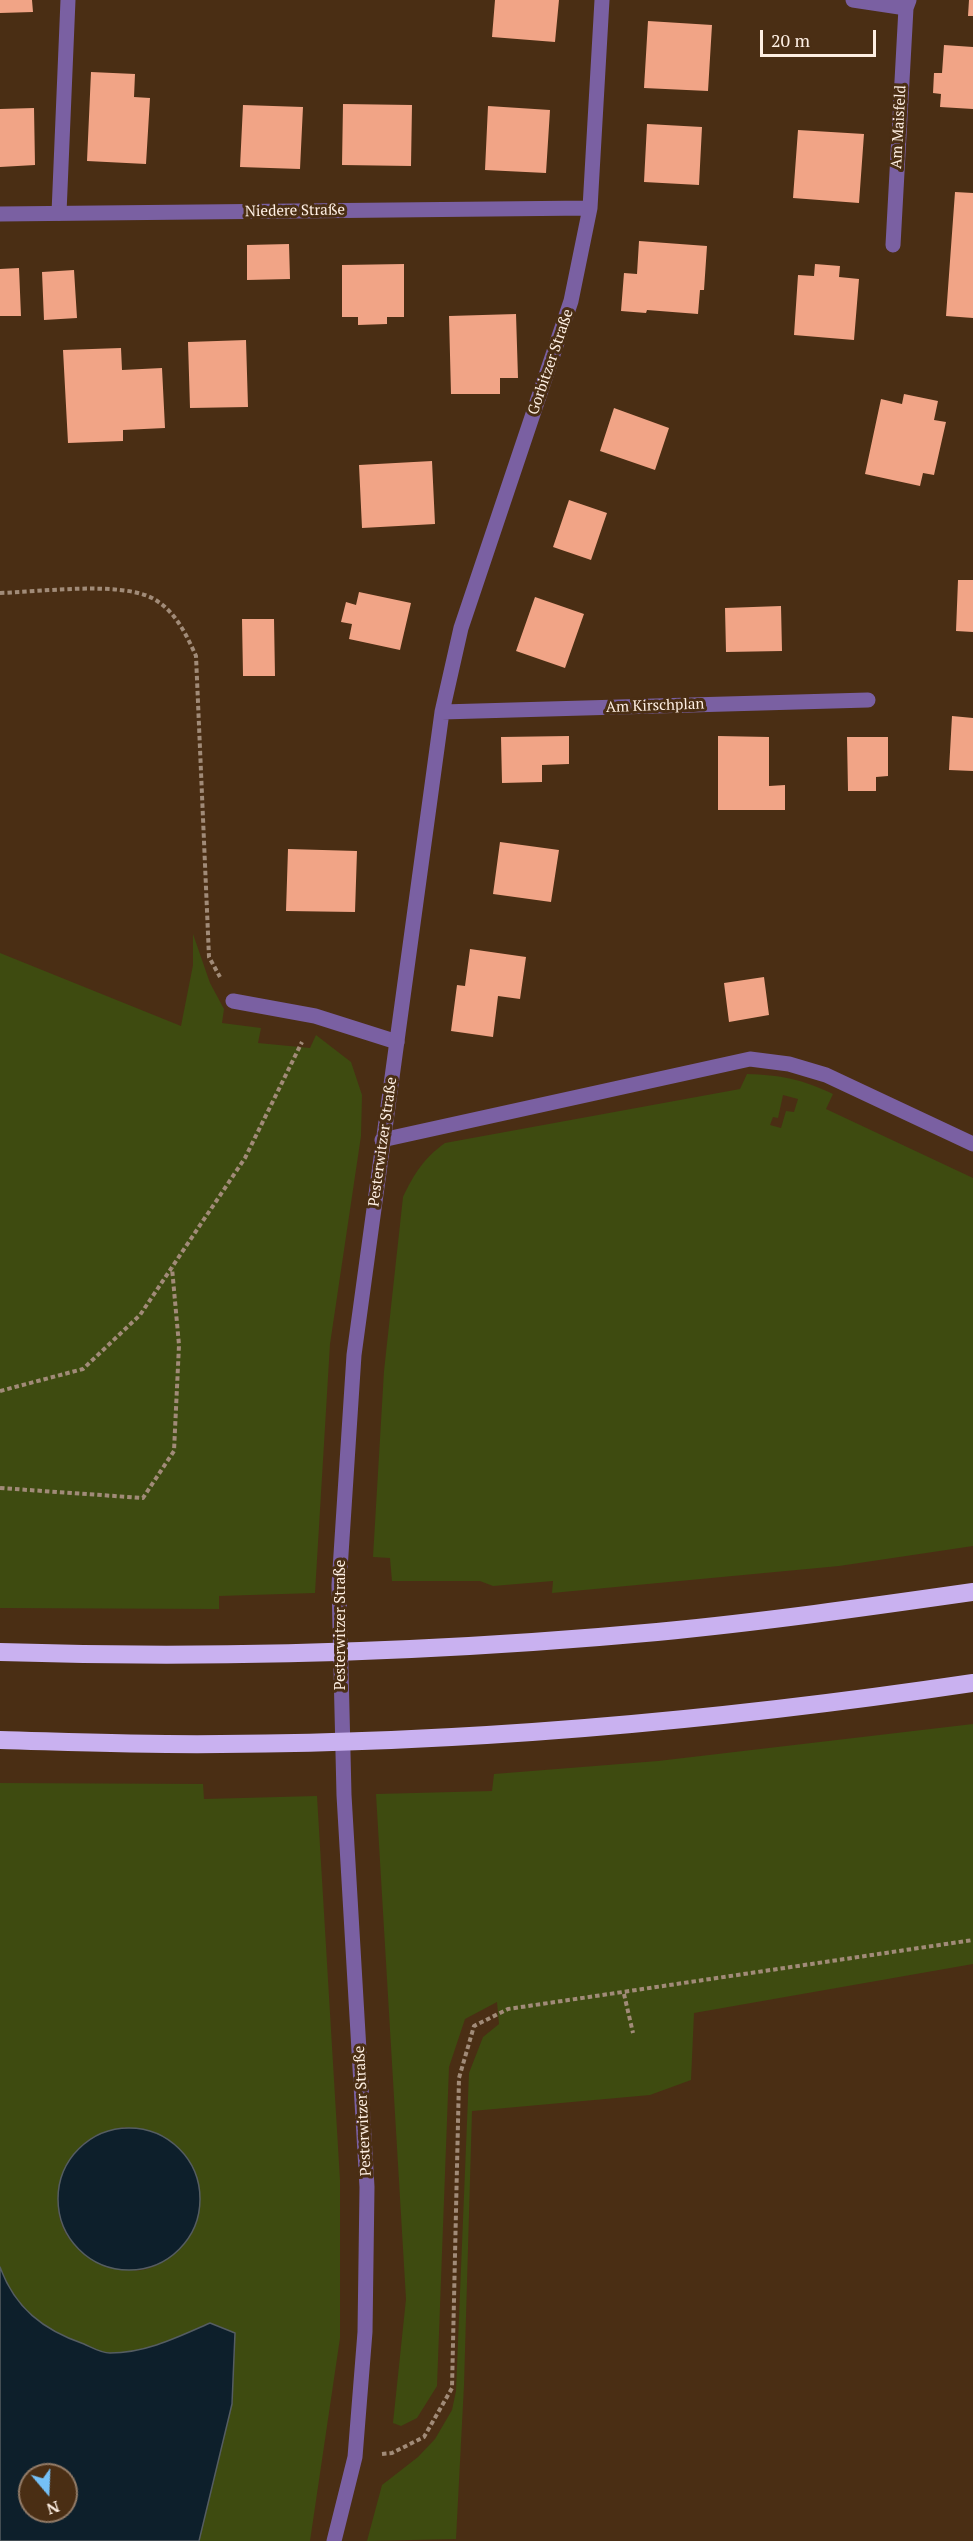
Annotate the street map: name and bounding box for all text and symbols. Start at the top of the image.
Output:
scale bar [763,18,878,56]
text: 20 m [771,28,810,52]
street label: Am Maisfeld [888,85,910,169]
street label: Niedere Straße [245,201,345,221]
street label: Gorbitzer Straße [524,307,578,417]
street label: Am Kirschplan [605,695,705,717]
street label: Pesterwitzer Straße [365,1076,401,1208]
street label: Pesterwitzer Straße [332,1560,350,1690]
street label: Pesterwitzer Straße [351,2045,375,2177]
north arrow [18,2463,78,2523]
text: N [44,2496,63,2521]

